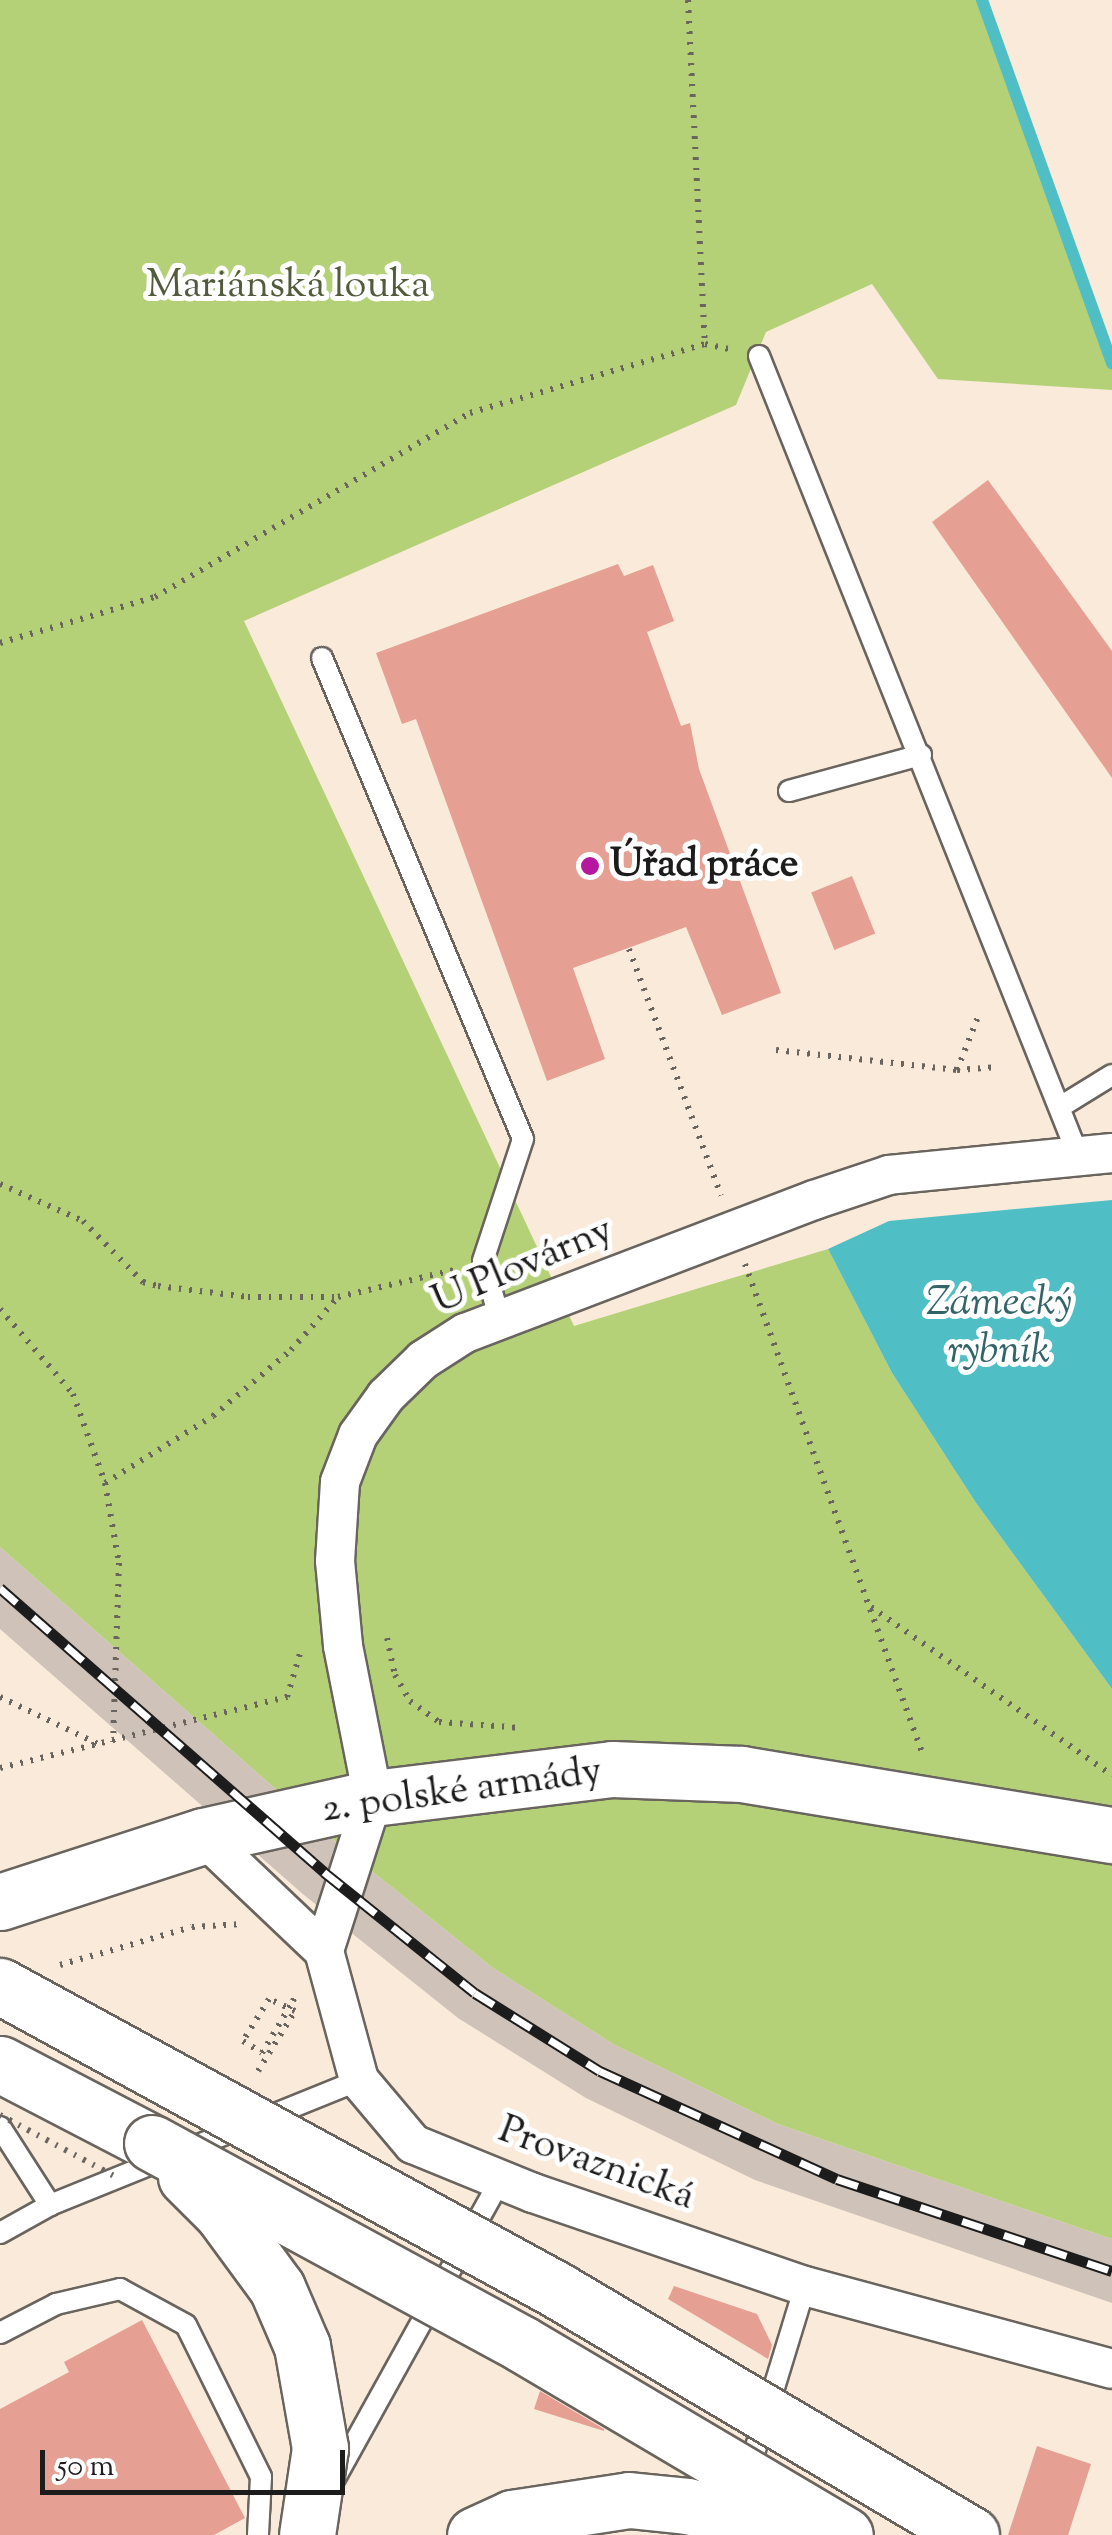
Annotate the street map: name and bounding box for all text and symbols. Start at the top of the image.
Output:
park label: Mariánská louka [146,263,430,311]
place label: Úřad práce [610,842,798,890]
marker: Úřad práce [579,855,601,877]
street label: U Plovárny [426,1208,620,1326]
water label: Zámecký rybník [926,1279,1072,1378]
street label: 2. polské armády [319,1749,605,1835]
street label: Provaznická [491,2107,701,2223]
scale bar [45,2430,350,2492]
text: 50 m [57,2446,114,2489]

